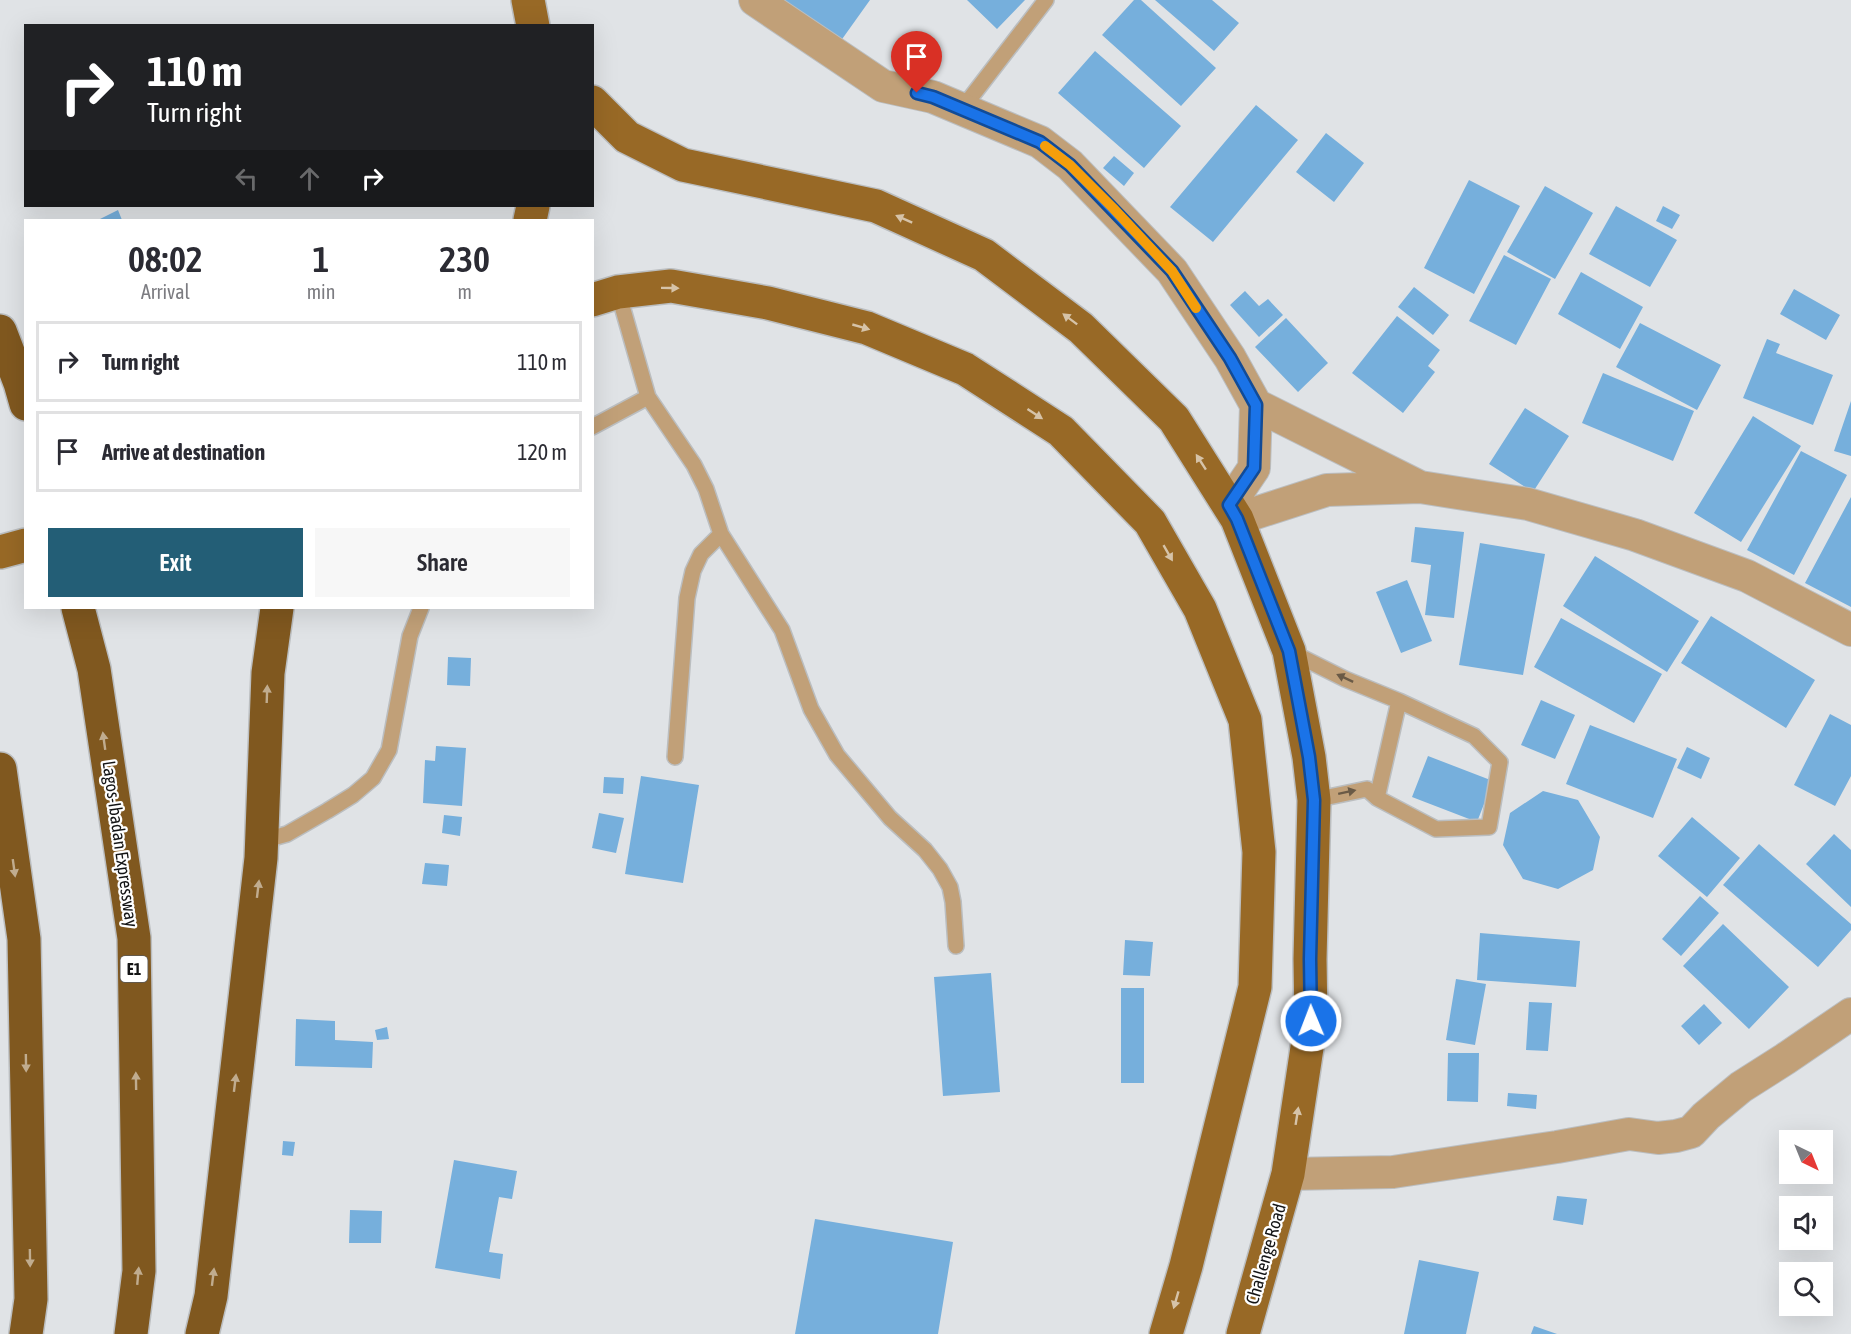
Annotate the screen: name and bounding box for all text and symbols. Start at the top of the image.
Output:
pin [891,31,942,93]
icon: arrive [900,40,933,73]
text: 110 m [147,47,242,95]
icon: right [48,48,126,126]
text: Turn right [147,97,242,128]
icon: left [230,162,263,195]
icon: ahead [293,162,326,195]
icon: right [356,162,389,195]
one-way arrow [894,214,912,224]
text: 08:02 [128,238,203,280]
text: 1 [313,238,329,280]
text: 230 [439,238,490,280]
text: Arrival [141,280,190,303]
text: min [307,280,335,303]
text: m [457,280,472,303]
one-way arrow [661,283,680,292]
one-way arrow [1062,314,1077,326]
one-way arrow [852,323,870,332]
icon: right [51,345,84,378]
text: Turn right [102,349,179,375]
text: 110 m [517,349,567,375]
one-way arrow [1026,408,1042,420]
icon: arrive [51,435,84,468]
text: Arrive at destination [102,439,265,465]
text: 120 m [517,439,567,465]
one-way arrow [1196,454,1207,470]
button: Exit [48,528,303,597]
button: Share [315,528,570,597]
one-way arrow [1163,545,1174,561]
one-way arrow [1337,674,1354,683]
one-way arrow [262,685,271,704]
one-way arrow [100,732,109,751]
street label: Lagos-Ibadan Expressway [98,759,143,928]
one-way arrow [1338,787,1356,797]
one-way arrow [9,859,18,878]
one-way arrow [253,880,262,899]
road number: E1 [120,956,148,982]
position arrow [1279,989,1343,1053]
one-way arrow [21,1053,31,1072]
one-way arrow [131,1072,141,1091]
one-way arrow [231,1073,240,1092]
one-way arrow [1292,1107,1301,1126]
north arrow [1779,1130,1833,1184]
map controls [1779,1130,1833,1316]
button: sound [1779,1196,1833,1250]
street label: Challenge Road [1241,1201,1290,1307]
one-way arrow [25,1248,35,1267]
button: search [1779,1262,1833,1316]
one-way arrow [133,1266,143,1285]
one-way arrow [208,1267,218,1286]
one-way arrow [1171,1291,1180,1309]

